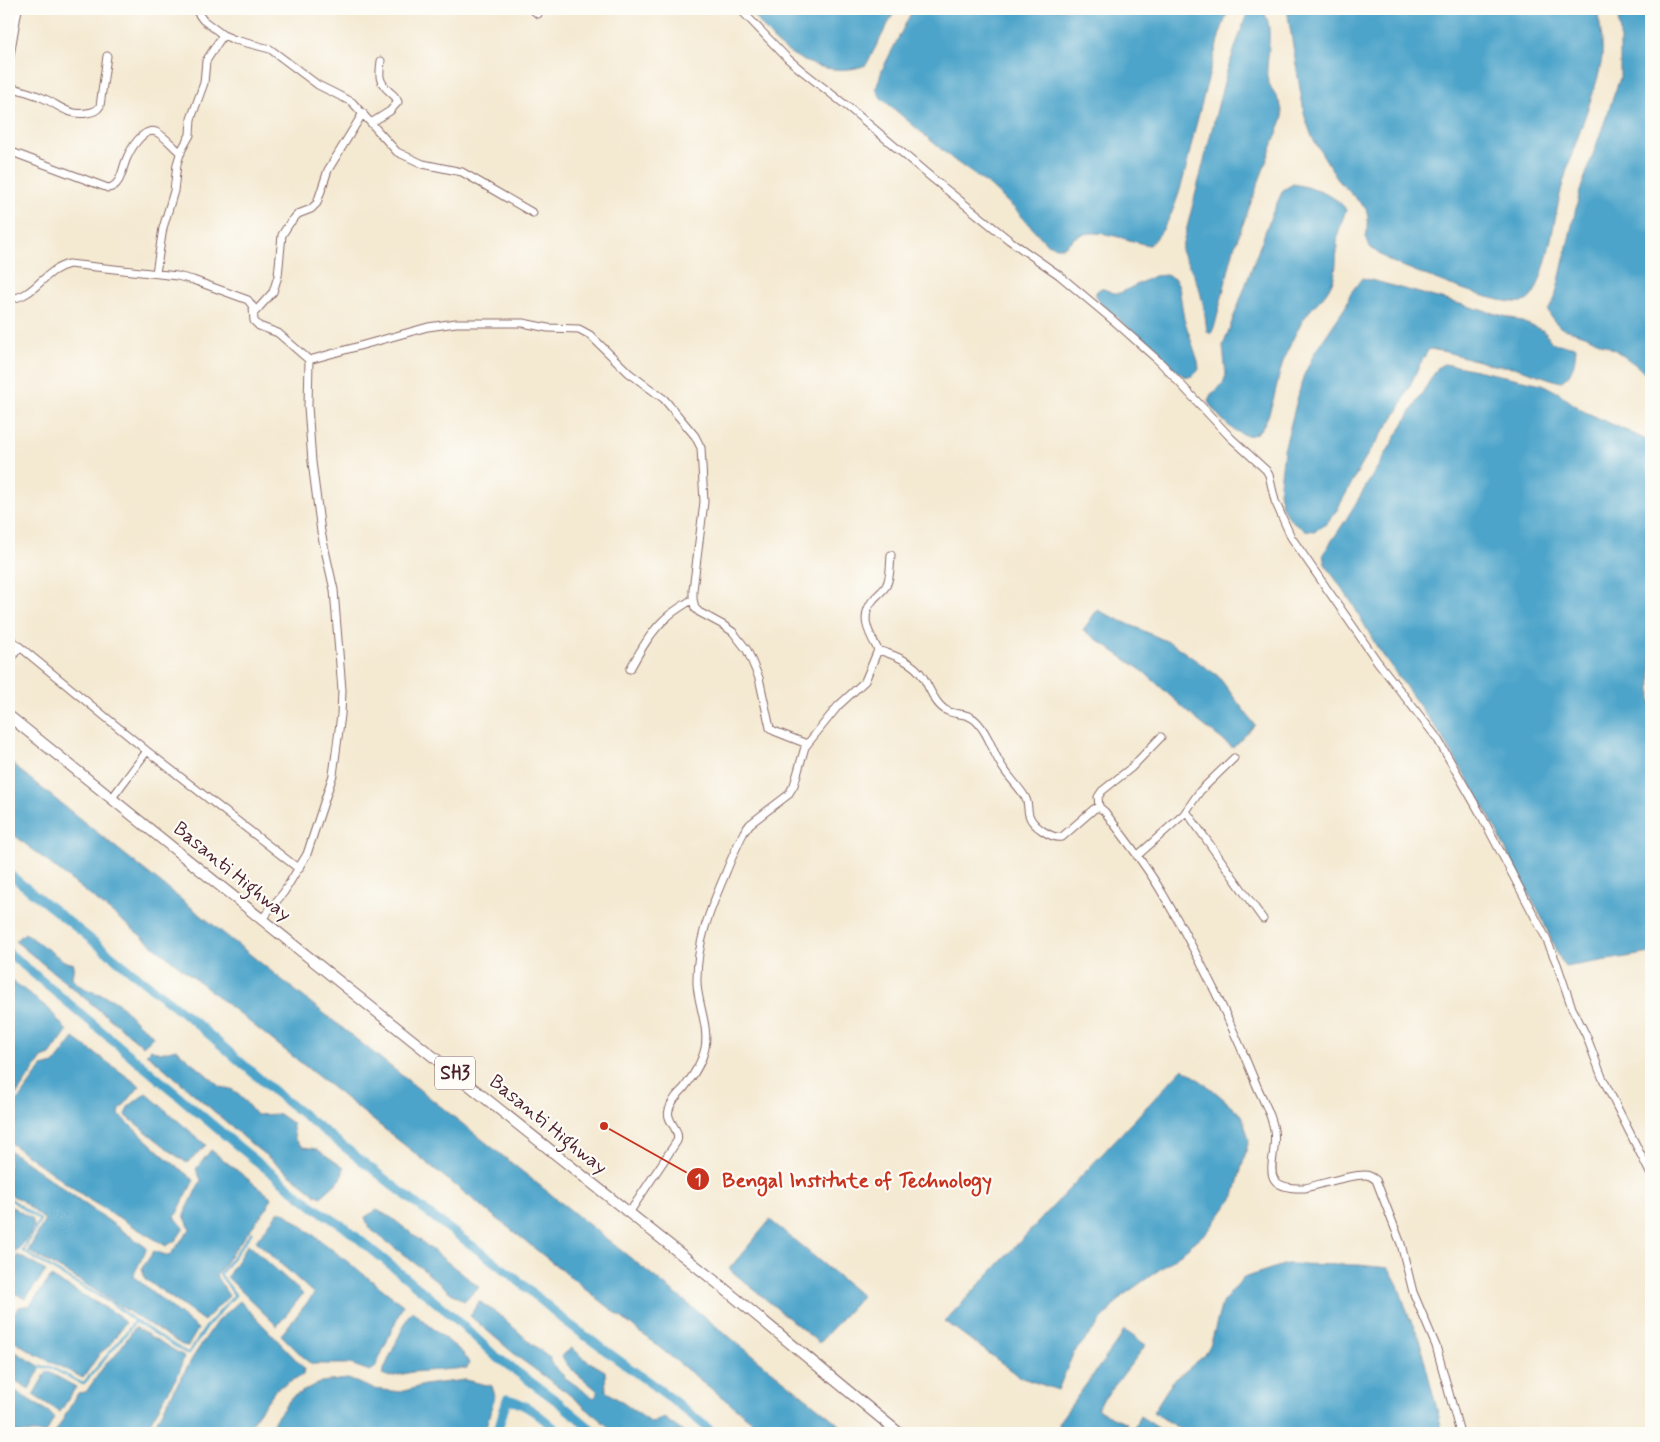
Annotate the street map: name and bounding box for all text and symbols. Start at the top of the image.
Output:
street label: Basanti Highway [166,816,297,930]
road number: SH3 [435,1056,475,1090]
street label: Basanti Highway [482,1069,613,1183]
callout: Bengal Institute of Technology [685,1161,1003,1197]
text: Bengal Institute of Technology [722,1167,992,1197]
text: 1 [695,1171,701,1191]

